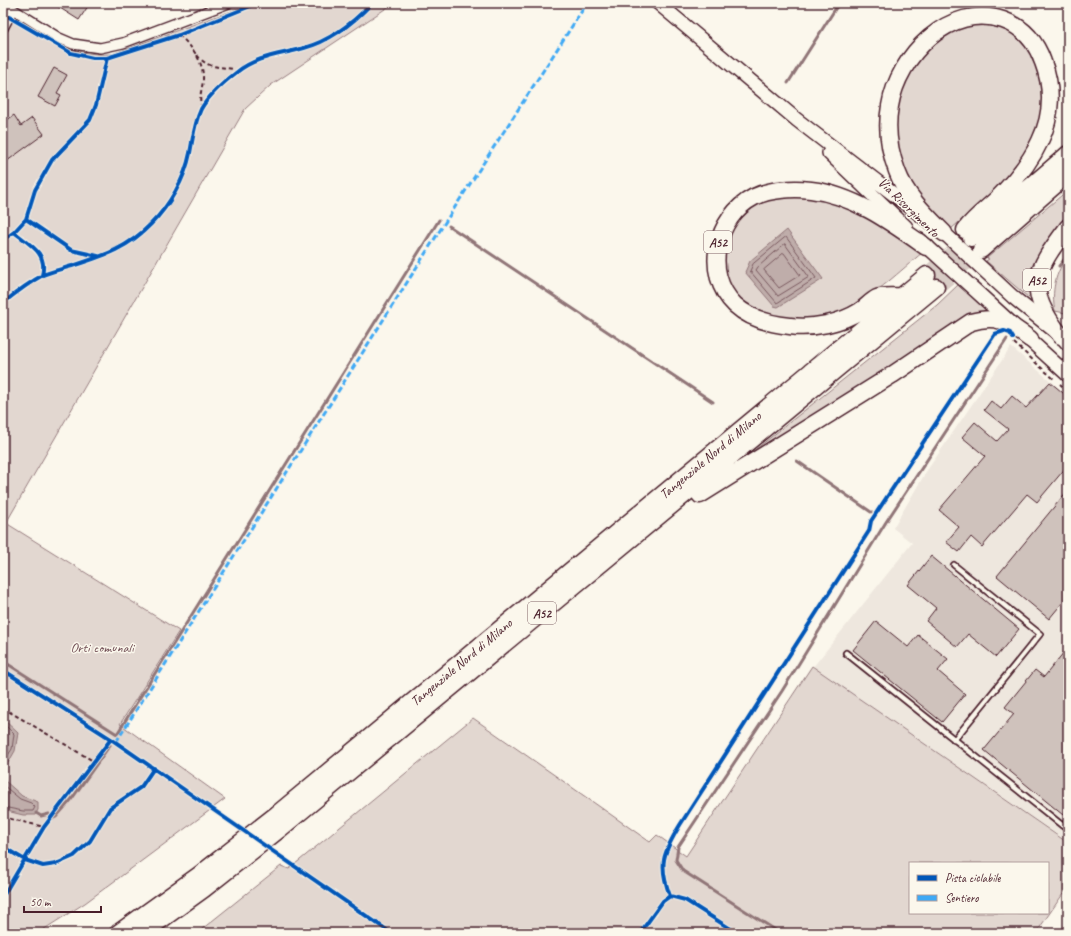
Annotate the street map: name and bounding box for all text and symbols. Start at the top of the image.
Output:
street label: Via Risorgimento [874,174,944,242]
road number: A52 [704,231,732,253]
road number: A52 [1023,269,1051,291]
street label: Tangenziale Nord di Milano [656,407,765,503]
road number: A52 [528,602,556,624]
street label: Tangenziale Nord di Milano [407,614,516,710]
park label: Orti comunali [70,639,136,656]
legend [909,862,1049,914]
text: Pista ciclabile [945,870,1001,886]
scale bar [24,888,101,914]
text: Sentiero [945,890,979,906]
text: 50 m [30,894,52,910]

